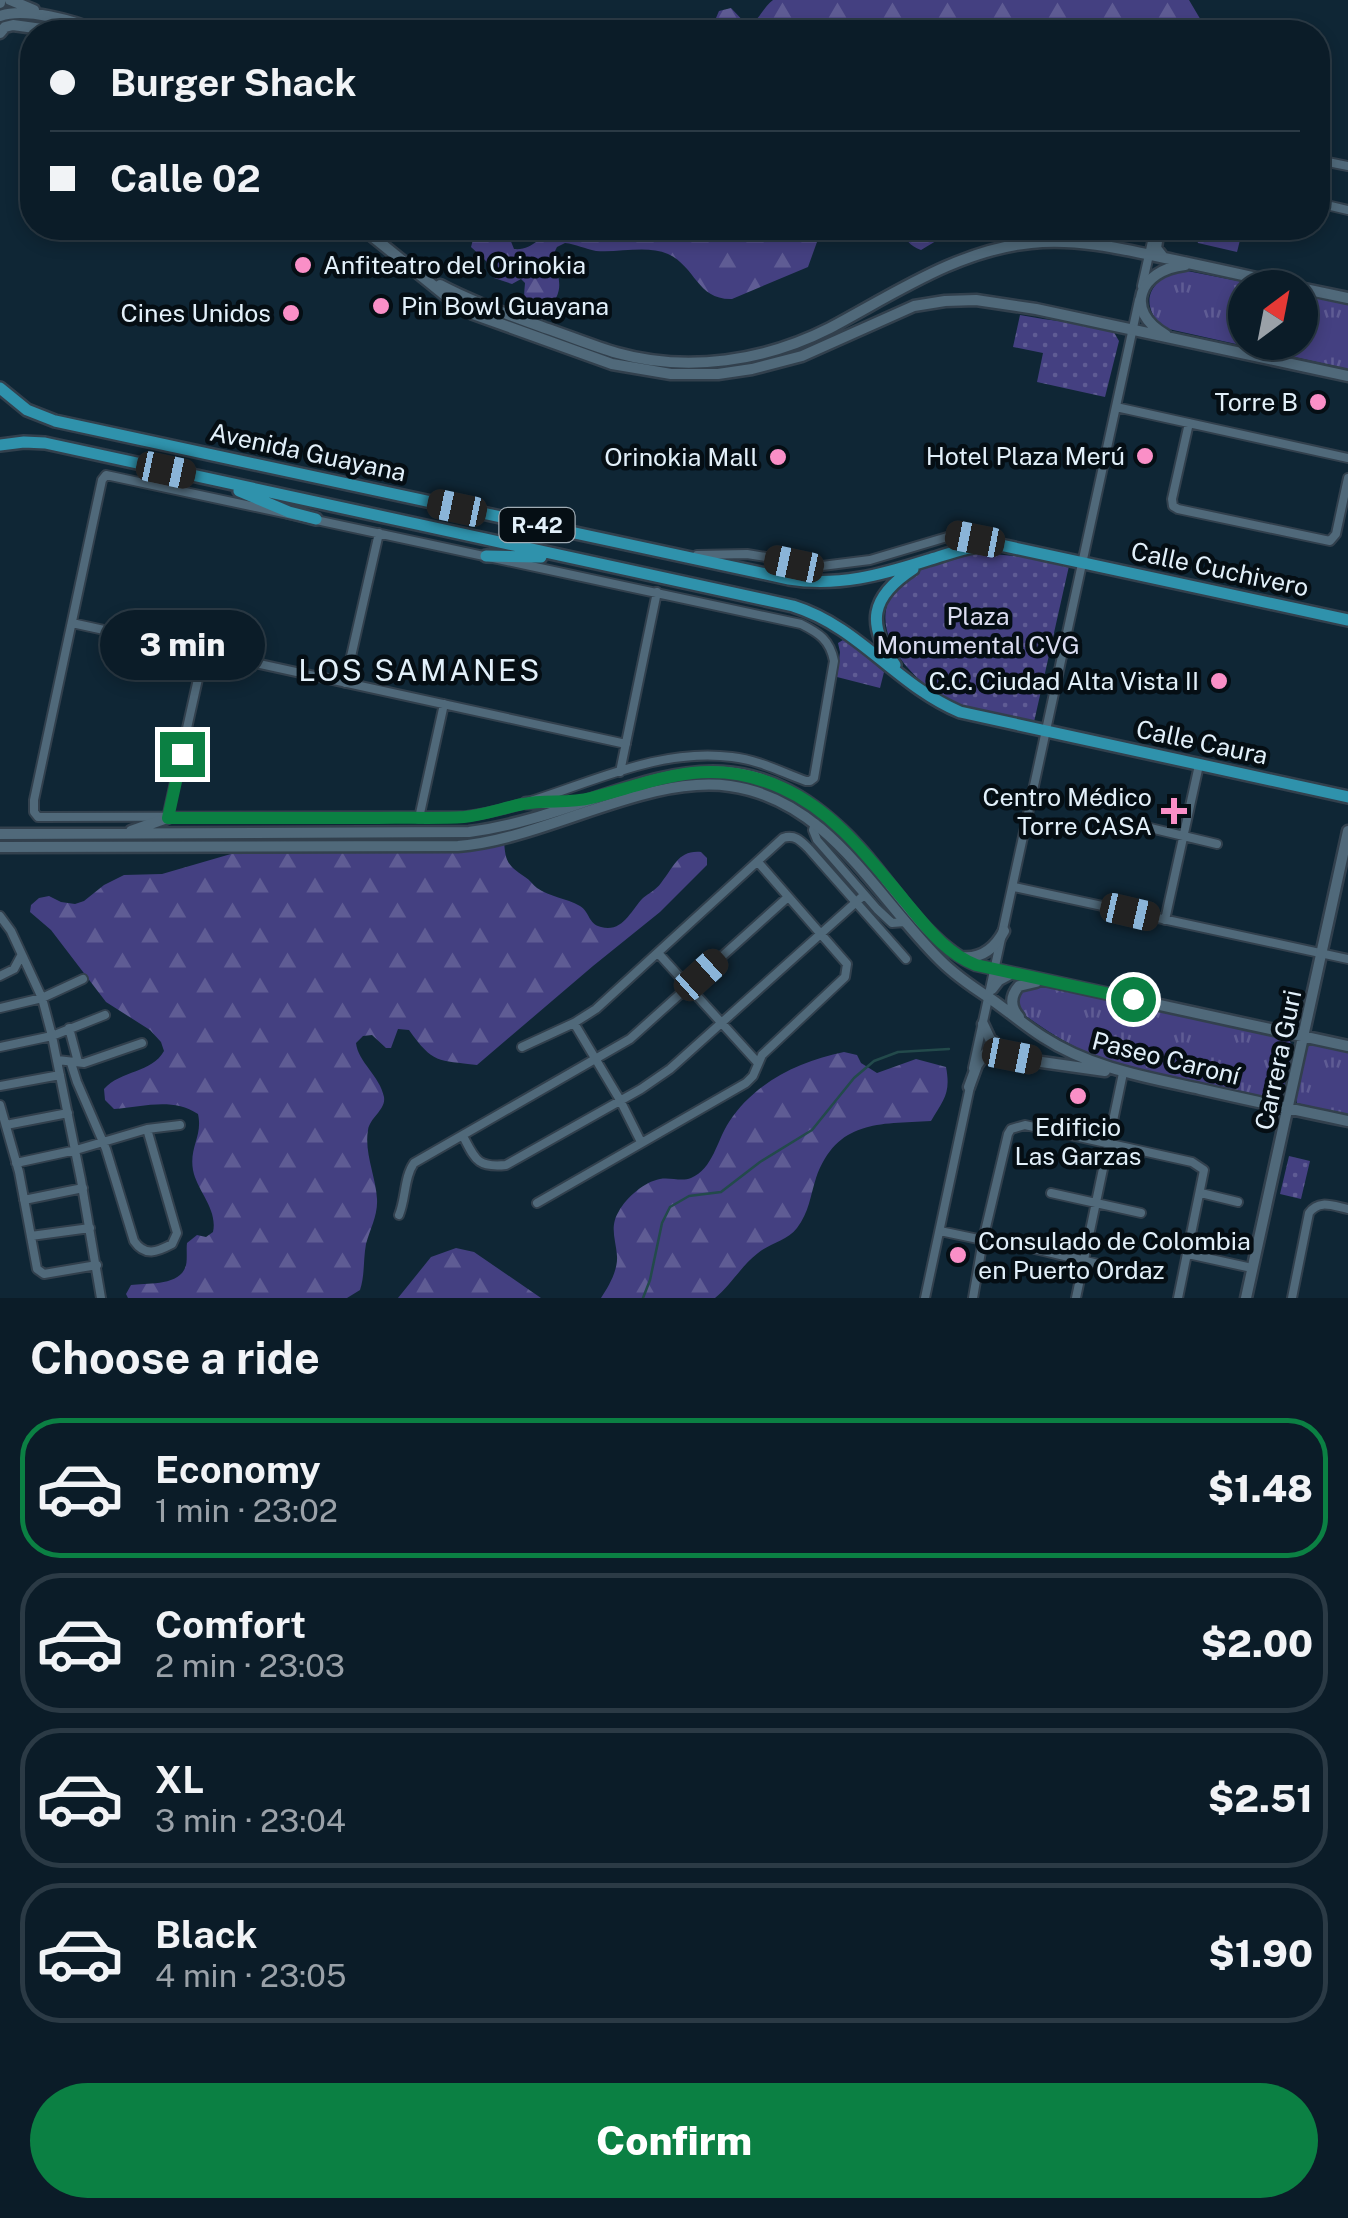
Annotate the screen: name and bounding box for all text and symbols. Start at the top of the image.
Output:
text: Burger Shack [110,60,357,105]
text: Calle 02 [110,156,261,201]
place label: Anfiteatro del Orinokia [323,250,586,280]
marker: Anfiteatro del Orinokia [292,254,314,276]
north arrow [1228,270,1318,360]
map controls [1228,270,1318,360]
place label: Pin Bowl Guayana [401,291,609,321]
marker: Pin Bowl Guayana [370,295,392,317]
place label: Cines Unidos [121,298,271,328]
marker: Cines Unidos [280,302,302,324]
place label: Torre B [1215,387,1298,417]
marker: Torre B [1307,391,1329,413]
street label: Avenida Guayana [207,417,409,487]
place label: Hotel Plaza Merú [926,441,1125,471]
place label: Orinokia Mall [604,442,758,472]
marker: Hotel Plaza Merú [1134,445,1156,467]
marker: Orinokia Mall [767,446,789,468]
car [134,449,198,491]
car [425,487,489,529]
road number: R-42 [500,508,574,542]
car [943,519,1007,559]
street label: Calle Cuchivero [1128,536,1312,602]
car [762,543,826,585]
park label: Plaza Monumental CVG [876,601,1080,660]
callout: 3 min [100,609,264,679]
text: 3 min [140,626,225,663]
district label: LOS SAMANES [298,652,542,688]
place label: C.C. Ciudad Alta Vista II [929,666,1199,696]
marker: C.C. Ciudad Alta Vista II [1208,670,1230,692]
street label: Calle Caura [1133,713,1271,771]
route end [160,732,205,777]
place label: Centro Médico Torre CASA [982,782,1152,841]
marker: Centro Médico Torre CASA [1161,798,1187,824]
car [1097,891,1163,933]
car [669,944,733,1006]
route start [1111,977,1156,1022]
street label: Carrera Guri [1249,987,1307,1133]
street label: Paseo Caroní [1089,1025,1244,1091]
car [980,1036,1044,1076]
marker: Edificio Las Garzas [1067,1085,1089,1107]
place label: Edificio Las Garzas [1015,1112,1141,1171]
place label: Consulado de Colombia en Puerto Ordaz [978,1226,1251,1285]
marker: Consulado de Colombia en Puerto Ordaz [947,1244,969,1266]
text: Choose a ride [30,1331,320,1384]
icon: car [35,1443,125,1533]
text: Economy [155,1447,321,1492]
text: $1.48 [1208,1466,1313,1511]
text: 1 min · 23:02 [155,1492,338,1529]
icon: car [35,1598,125,1688]
text: Comfort [155,1602,306,1647]
text: $2.00 [1201,1621,1313,1666]
text: 2 min · 23:03 [155,1647,345,1684]
icon: car [35,1753,125,1843]
text: XL [155,1757,204,1802]
text: $2.51 [1208,1776,1313,1821]
text: 3 min · 23:04 [155,1802,346,1839]
icon: car [35,1908,125,1998]
text: Black [155,1912,258,1957]
text: $1.90 [1208,1931,1313,1976]
text: 4 min · 23:05 [155,1957,346,1994]
button: Confirm [30,2083,1318,2198]

